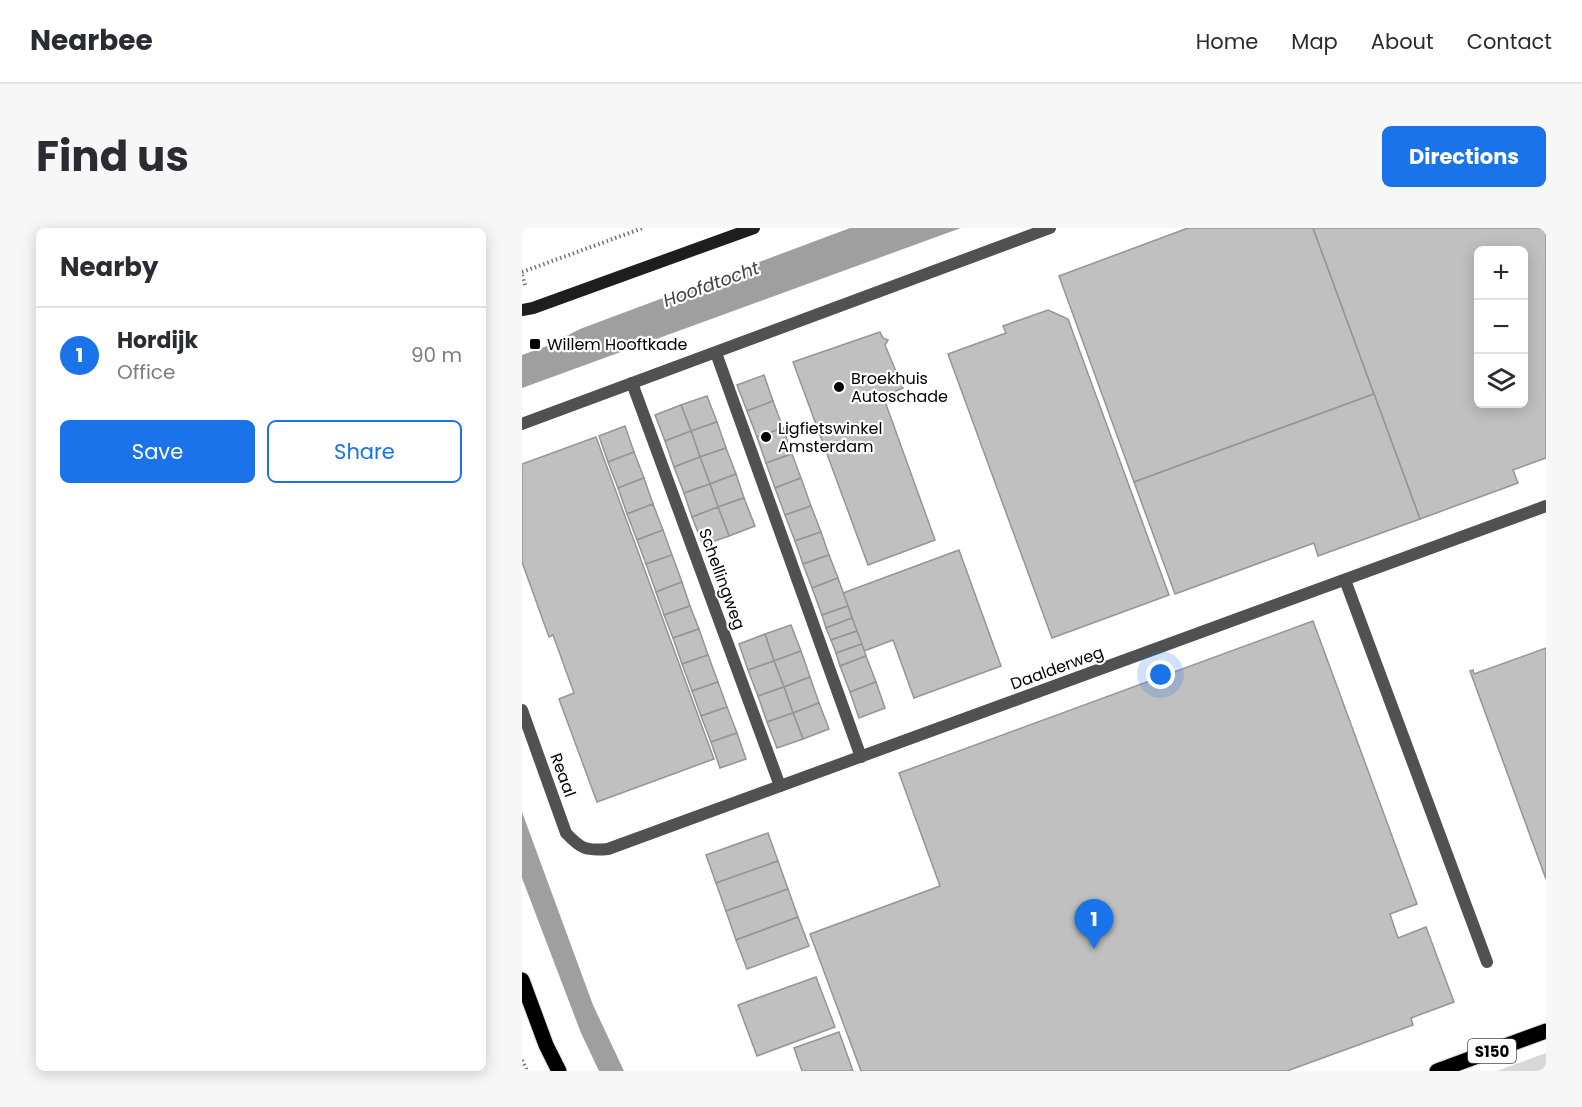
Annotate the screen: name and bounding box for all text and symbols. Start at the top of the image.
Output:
text: Nearbee [30,21,153,60]
text: Home [1196,27,1258,56]
text: Map [1291,27,1338,56]
text: About [1371,27,1434,56]
text: Contact [1467,27,1552,56]
button: Directions [1382,126,1546,187]
text: Find us [36,127,189,186]
map controls [1474,246,1528,408]
button: + [1474,246,1528,300]
text: Nearby [60,249,158,285]
water label: Hoofdtocht [659,255,763,313]
button: − [1474,300,1528,354]
text: Hordijk [117,325,198,356]
place label: Willem Hooftkade [547,333,688,356]
marker: Willem Hooftkade [528,337,542,351]
text: 1 [76,341,83,369]
text: 90 m [411,341,462,369]
button: layers [1474,354,1528,408]
text: Office [117,358,175,386]
place label: Broekhuis Autoschade [851,367,948,408]
marker: Broekhuis Autoschade [832,380,846,394]
place label: Ligfietswinkel Amsterdam [778,417,882,458]
button: Save [60,420,255,483]
button: Share [267,420,462,483]
marker: Ligfietswinkel Amsterdam [759,430,773,444]
street label: Schellingweg [693,525,751,633]
street label: Daalderweg [1007,641,1107,695]
your location [1146,660,1175,689]
street label: Reaal [544,750,582,800]
pin: 1 [1074,900,1114,949]
road number: S150 [1468,1039,1516,1063]

